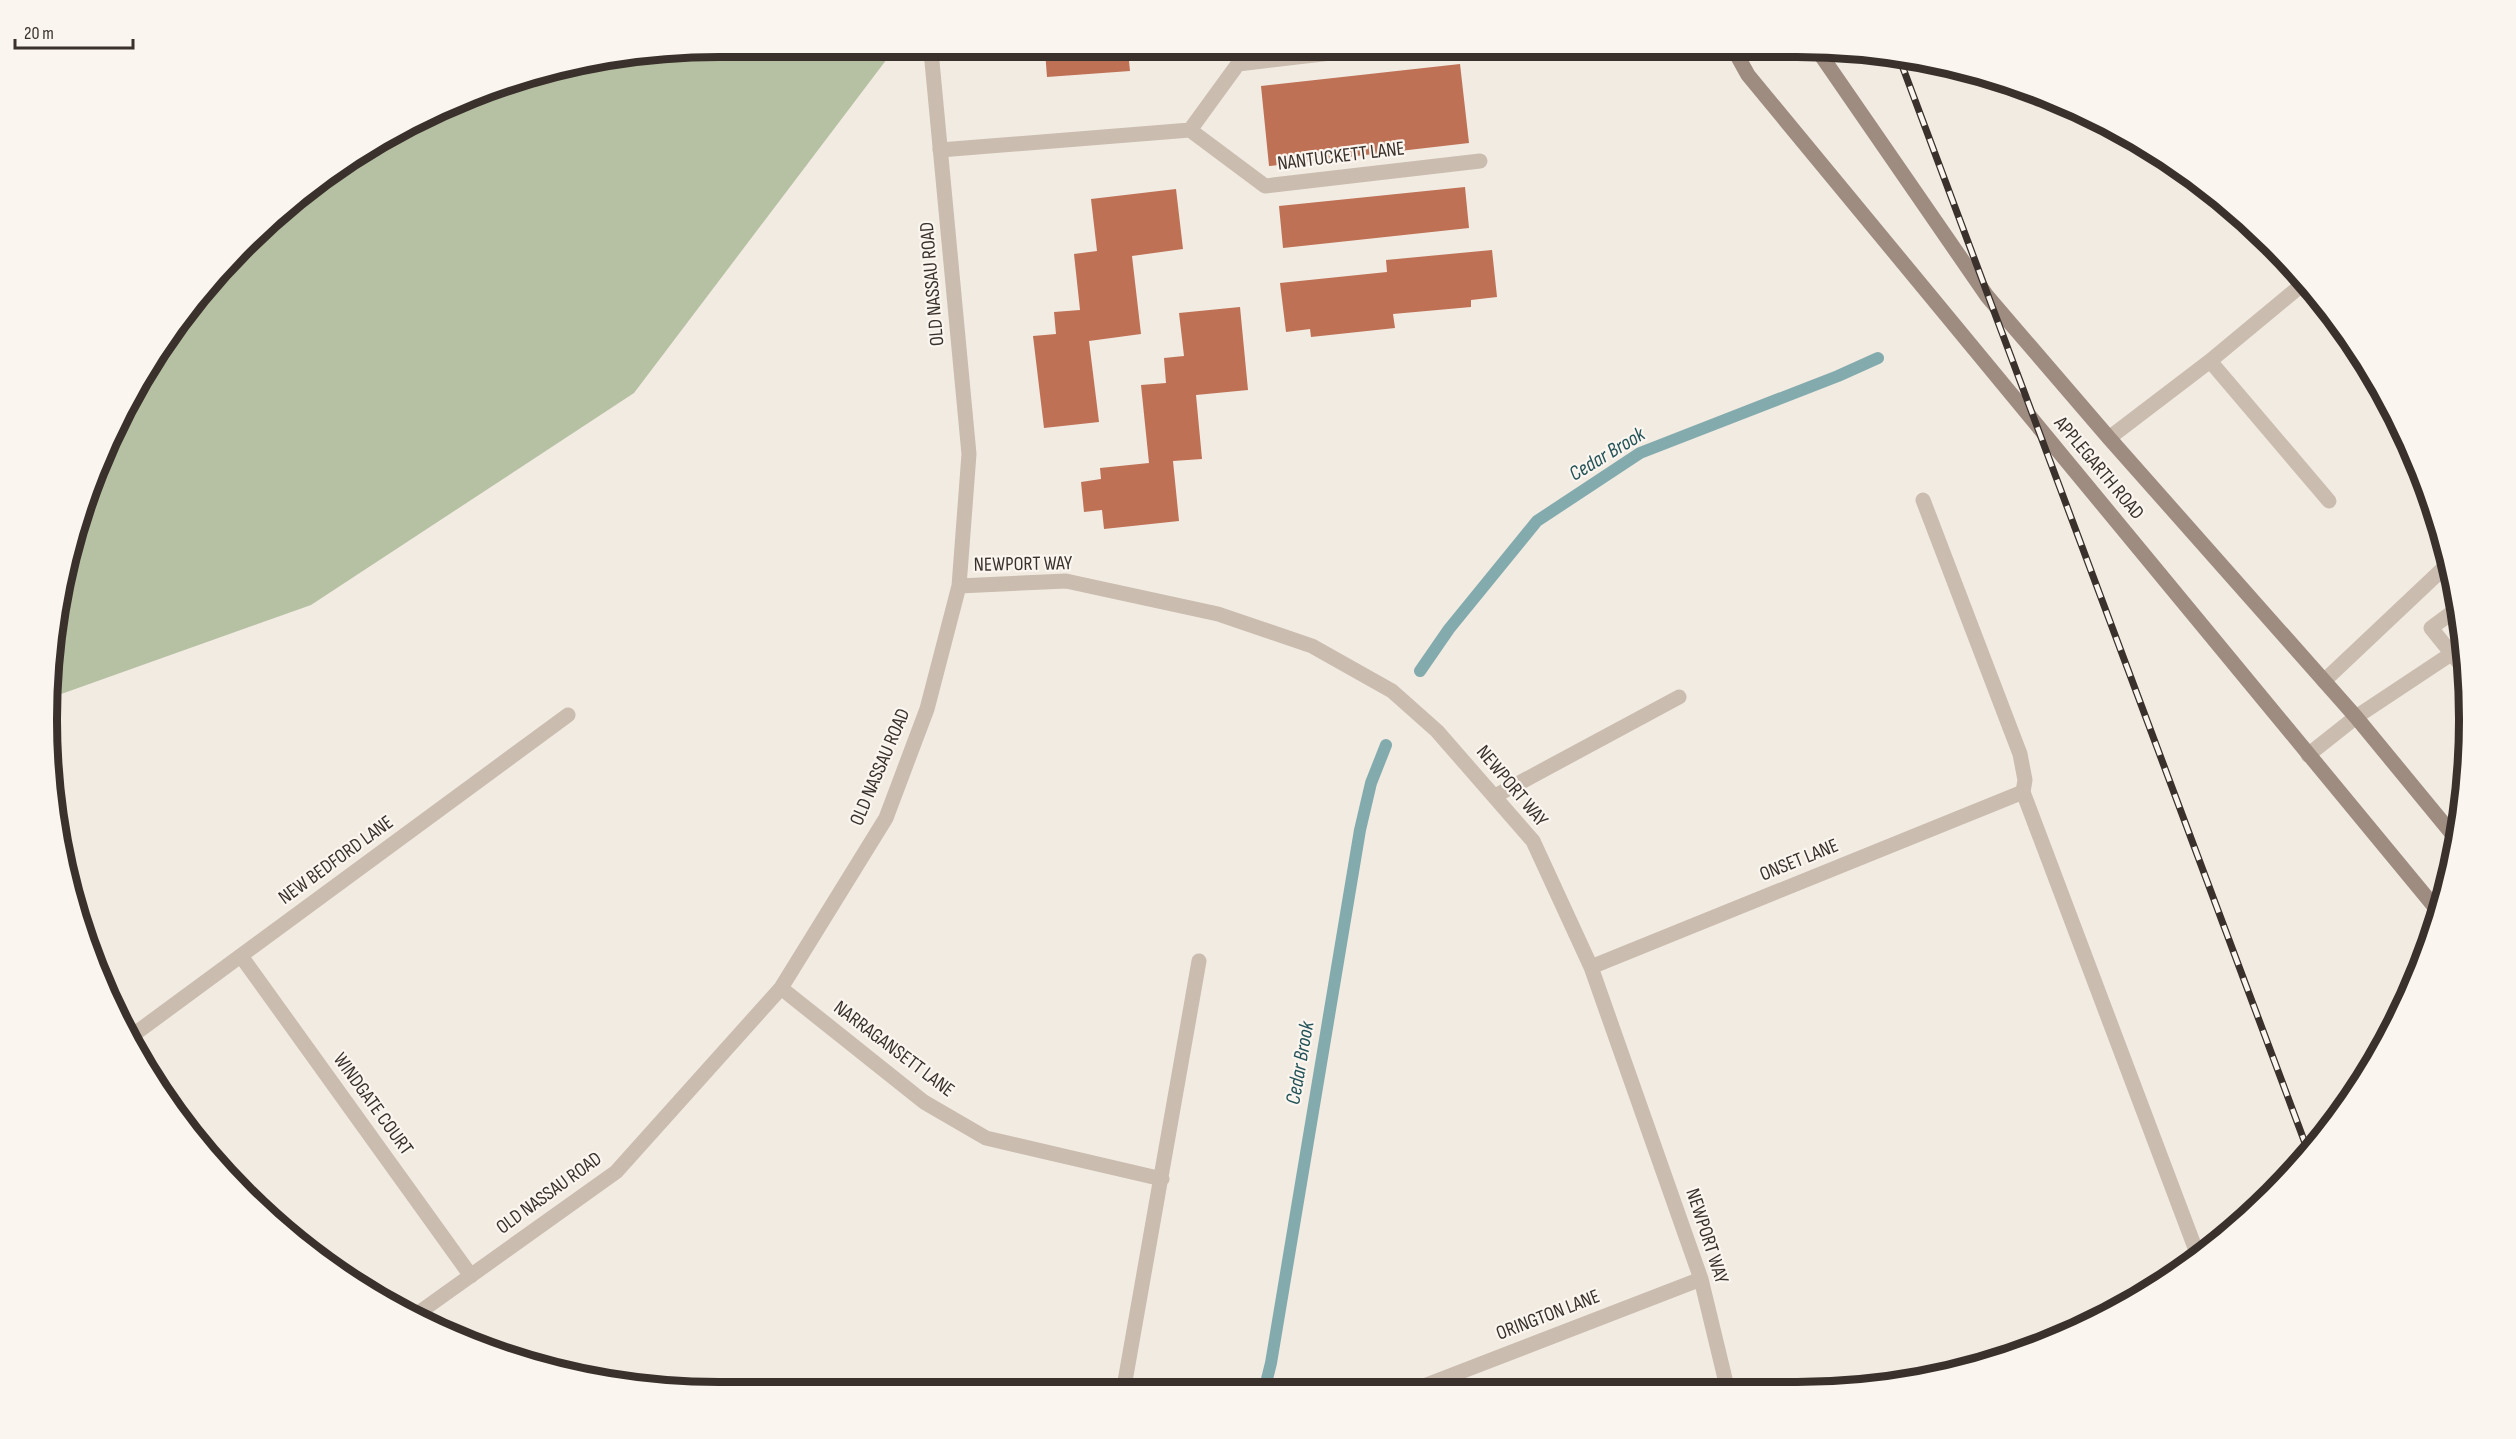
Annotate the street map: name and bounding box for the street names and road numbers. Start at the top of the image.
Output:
street label: NANTUCKETT LANE [1276,136,1406,176]
street label: OLD NASSAU ROAD [915,221,949,347]
street label: APPLEGARTH ROAD [2048,411,2149,524]
street label: NEWPORT WAY [973,551,1073,577]
street label: OLD NASSAU ROAD [845,705,915,829]
street label: NEWPORT WAY [1471,741,1553,832]
street label: NEW BEDFORD LANE [274,810,398,910]
street label: ONSET LANE [1756,833,1842,887]
street label: NARRAGANSETT LANE [829,996,959,1102]
street label: WINDGATE COURT [328,1048,418,1160]
street label: OLD NASSAU ROAD [492,1147,606,1239]
street label: NEWPORT WAY [1680,1185,1734,1287]
street label: ORINGTON LANE [1493,1284,1603,1346]

